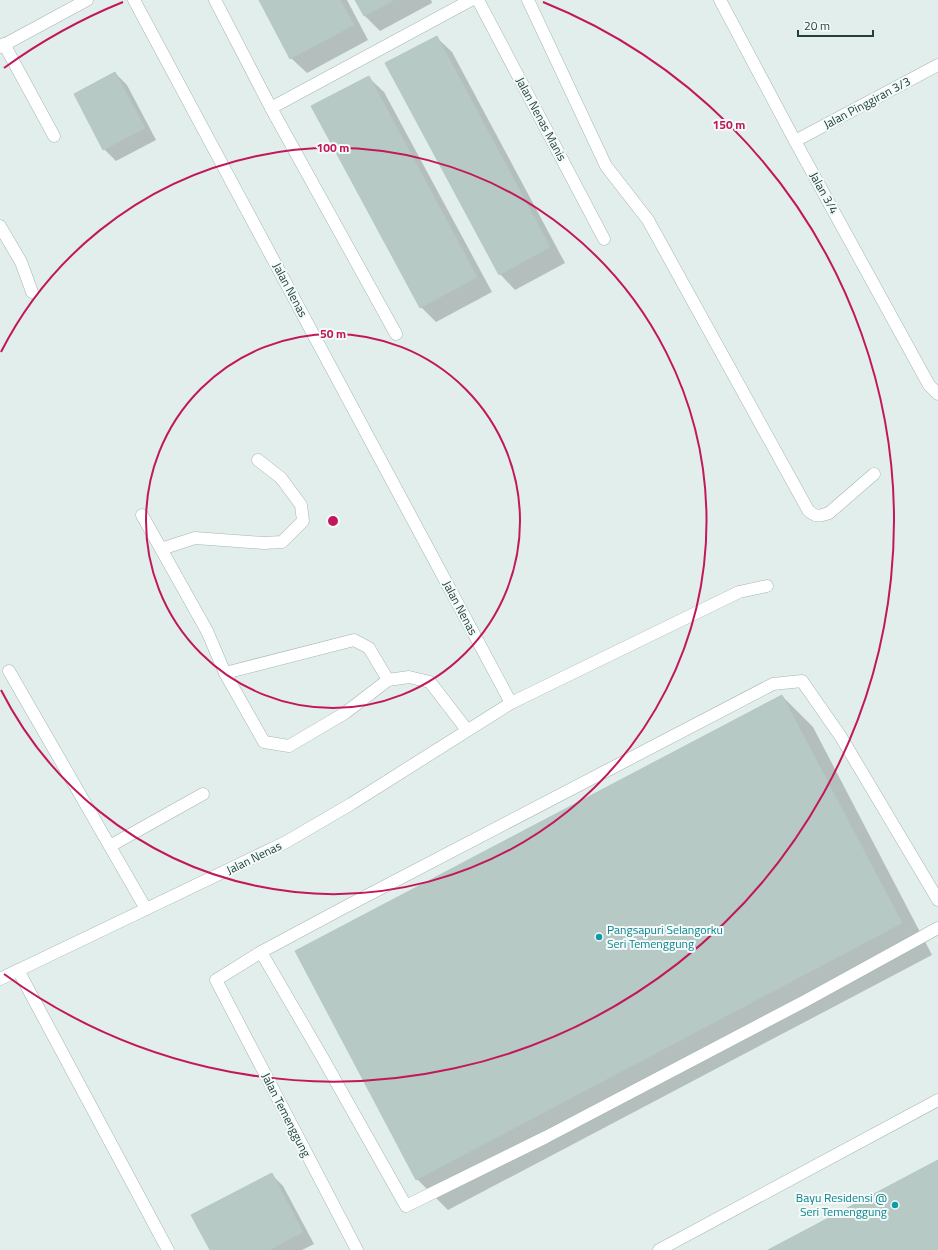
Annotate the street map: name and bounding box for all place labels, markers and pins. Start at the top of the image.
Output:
centre of rings [326,514,340,528]
place label: Pangsapuri Selangorku Seri Temenggung [607,920,723,953]
marker: Pangsapuri Selangorku Seri Temenggung [594,932,604,942]
place label: Bayu Residensi @ Seri Temenggung [796,1188,887,1221]
marker: Bayu Residensi @ Seri Temenggung [890,1200,900,1210]

